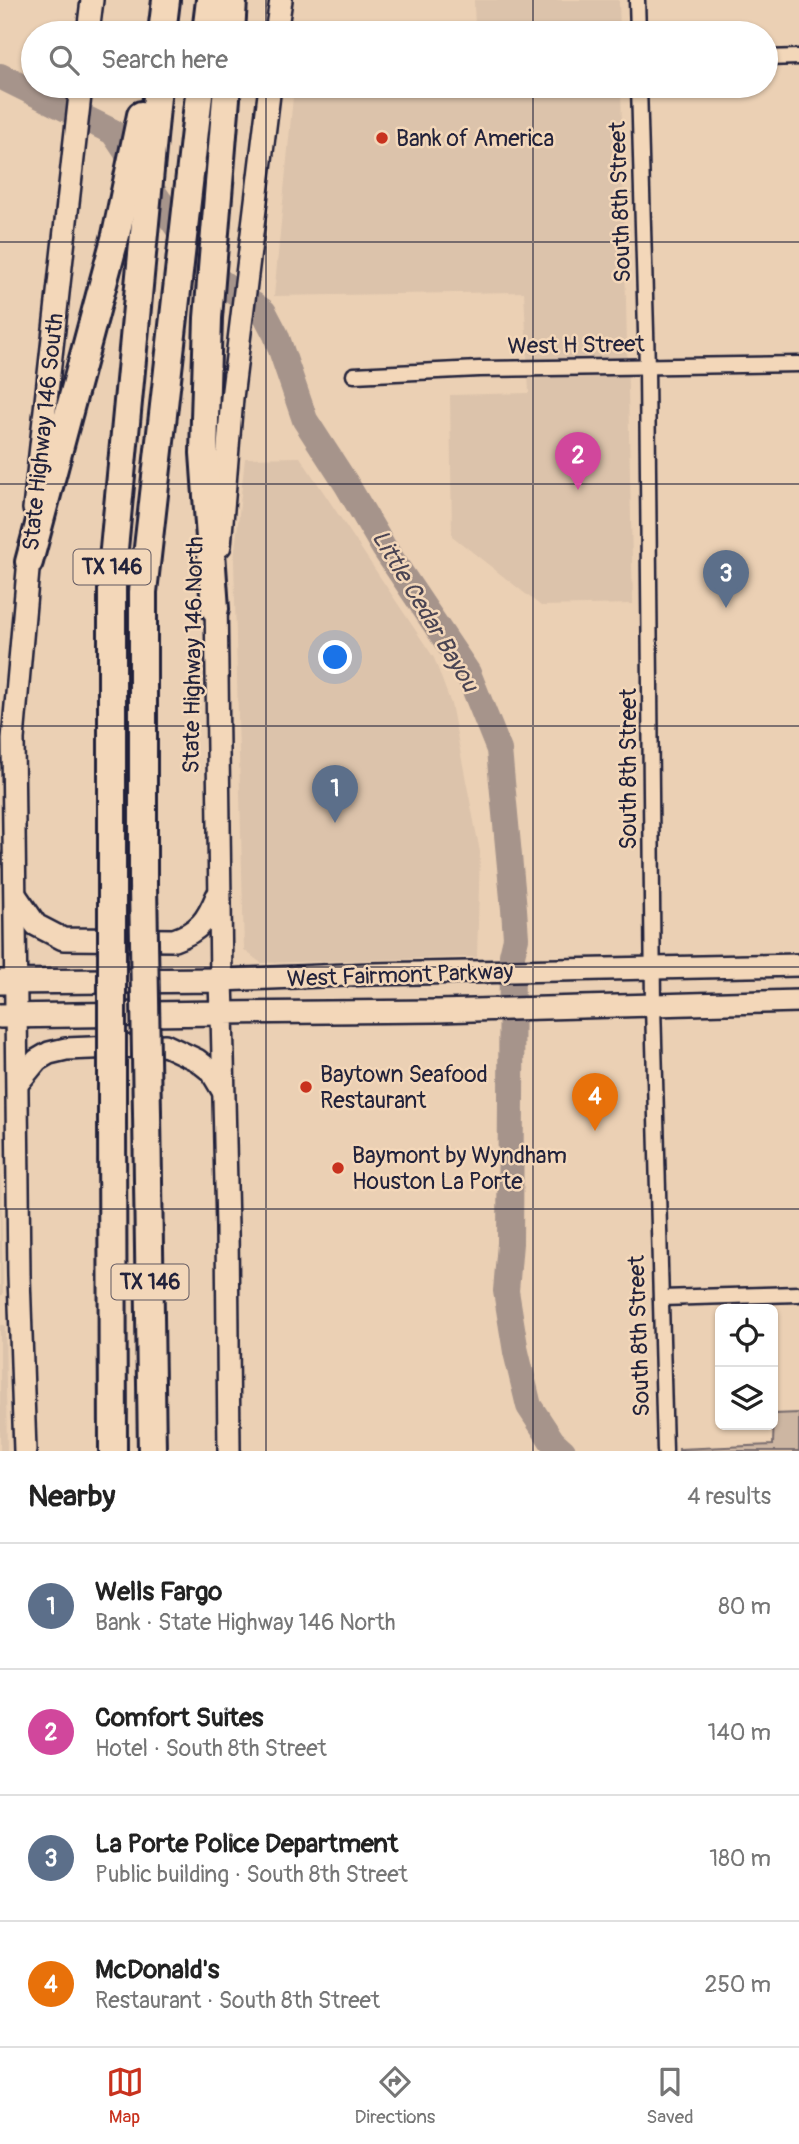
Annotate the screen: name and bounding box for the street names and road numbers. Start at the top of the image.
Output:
street label: South 8th Street [603,120,637,283]
street label: State Highway 146 South [16,312,70,552]
street label: West H Street [507,329,646,361]
street label: State Highway 146 North [176,536,210,774]
road number: TX 146 [74,550,150,584]
street label: South 8th Street [614,688,643,850]
street label: West Fairmont Parkway [286,957,514,993]
street label: South 8th Street [622,1254,656,1417]
road number: TX 146 [111,1264,188,1300]

